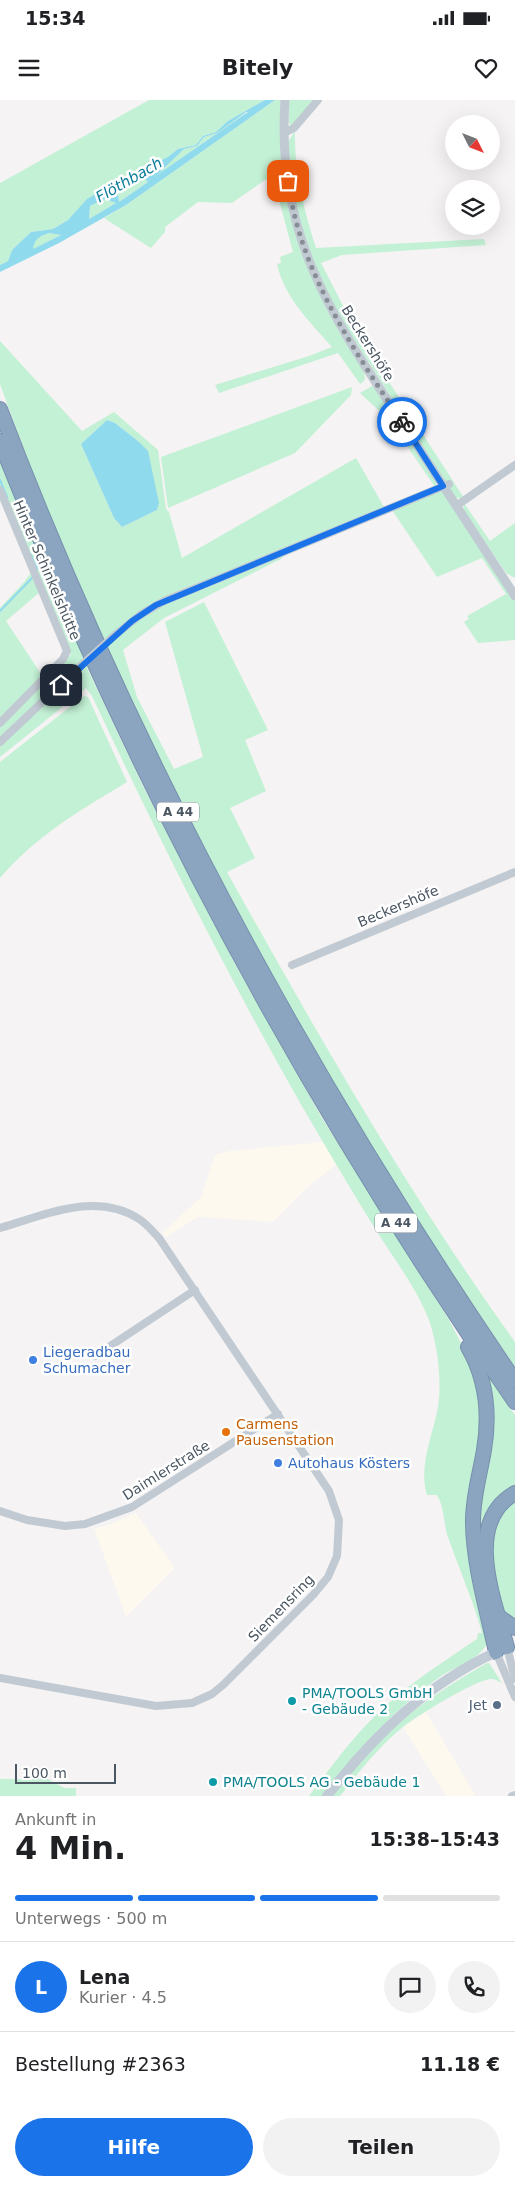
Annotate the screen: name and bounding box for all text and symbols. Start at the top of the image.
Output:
text: 15:34 [25,7,85,29]
icon: menu [15,54,43,82]
icon: heart [472,54,500,82]
text: Bitely [222,55,293,80]
north arrow [445,115,500,170]
map controls [445,115,500,235]
water label: Flöthbach [93,154,165,206]
pin [267,160,309,202]
icon: bag [274,167,302,195]
button: layers [445,180,500,235]
street label: Beckershöfe [338,302,398,384]
courier [377,397,427,447]
icon: bike [388,408,416,436]
street label: Hinter Schinkelshütte [10,498,84,642]
pin [40,664,82,706]
icon: home [47,671,75,699]
road number: A 44 [157,802,199,822]
street label: Beckershöfe [355,882,441,930]
road number: A 44 [375,1214,417,1232]
place label: Liegeradbau Schumacher [43,1344,131,1376]
marker: Liegeradbau Schumacher [27,1354,39,1366]
place label: Carmens Pausenstation [236,1416,334,1448]
marker: Carmens Pausenstation [220,1426,232,1438]
street label: Daimlerstraße [119,1437,213,1503]
place label: Autohaus Kösters [288,1455,410,1471]
marker: Autohaus Kösters [272,1457,284,1469]
street label: Siemensring [245,1571,317,1645]
place label: PMA/TOOLS GmbH - Gebäude 2 [302,1685,432,1717]
marker: PMA/TOOLS GmbH - Gebäude 2 [286,1695,298,1707]
place label: Jet [468,1697,488,1713]
marker: Jet [491,1699,503,1711]
scale bar [15,1761,116,1784]
text: 100 m [22,1765,67,1781]
place label: PMA/TOOLS AG - Gebäude 1 [223,1774,420,1790]
marker: PMA/TOOLS AG - Gebäude 1 [207,1776,219,1788]
text: Ankunft in [15,1810,96,1829]
text: 15:38–15:43 [370,1828,500,1850]
text: 4 Min. [15,1829,126,1867]
text: Unterwegs · 500 m [15,1909,167,1928]
button: chat [384,1961,436,2013]
button: phone [448,1961,500,2013]
text: Lena [79,1966,130,1988]
text: L [35,1976,47,1998]
text: Kurier · 4.5 [79,1988,167,2007]
text: Bestellung #2363 [15,2053,186,2075]
text: 11.18 € [420,2053,500,2075]
button: Hilfe [15,2118,253,2176]
button: Teilen [263,2118,500,2176]

